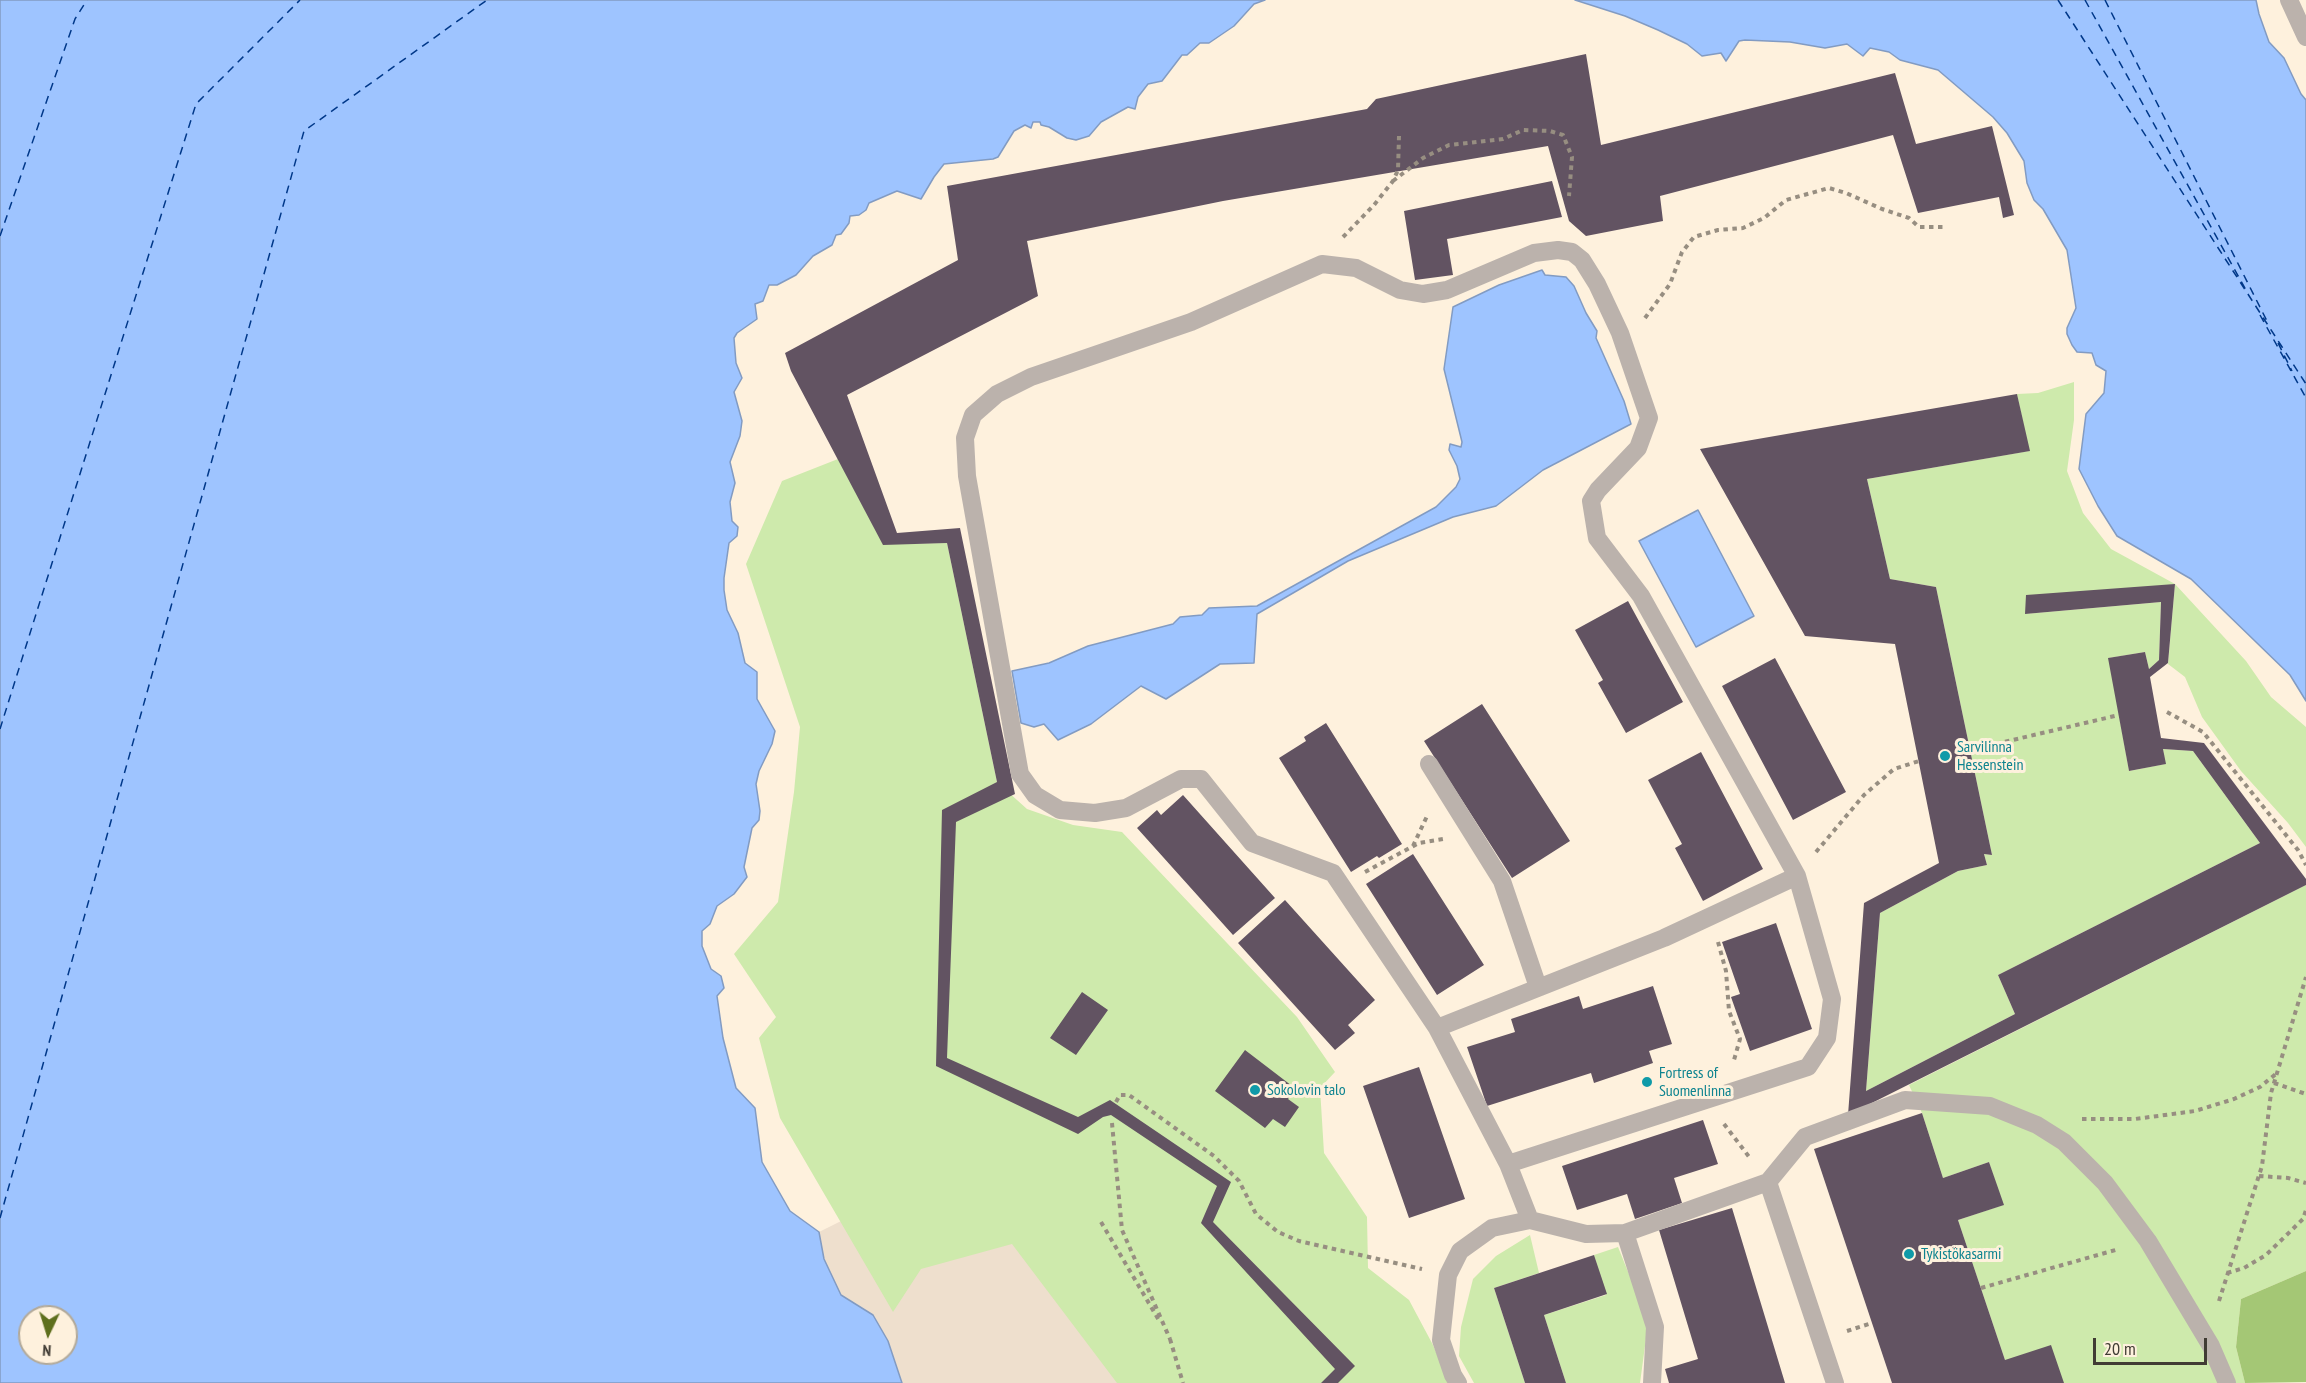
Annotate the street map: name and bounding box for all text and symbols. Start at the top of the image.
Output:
place label: Sarvilinna Hessenstein [1957,737,2023,775]
marker: Sarvilinna Hessenstein [1938,749,1952,763]
place label: Fortress of Suomenlinna [1659,1063,1731,1101]
marker: Fortress of Suomenlinna [1640,1075,1654,1089]
place label: Sokolovin talo [1267,1080,1346,1100]
marker: Sokolovin talo [1248,1083,1262,1097]
place label: Tykistökasarmi [1921,1244,2001,1264]
marker: Tykistökasarmi [1902,1247,1916,1261]
north arrow [18,1305,78,1365]
scale bar [2096,1326,2210,1364]
text: 20 m [2104,1337,2136,1360]
text: N [42,1341,52,1361]

